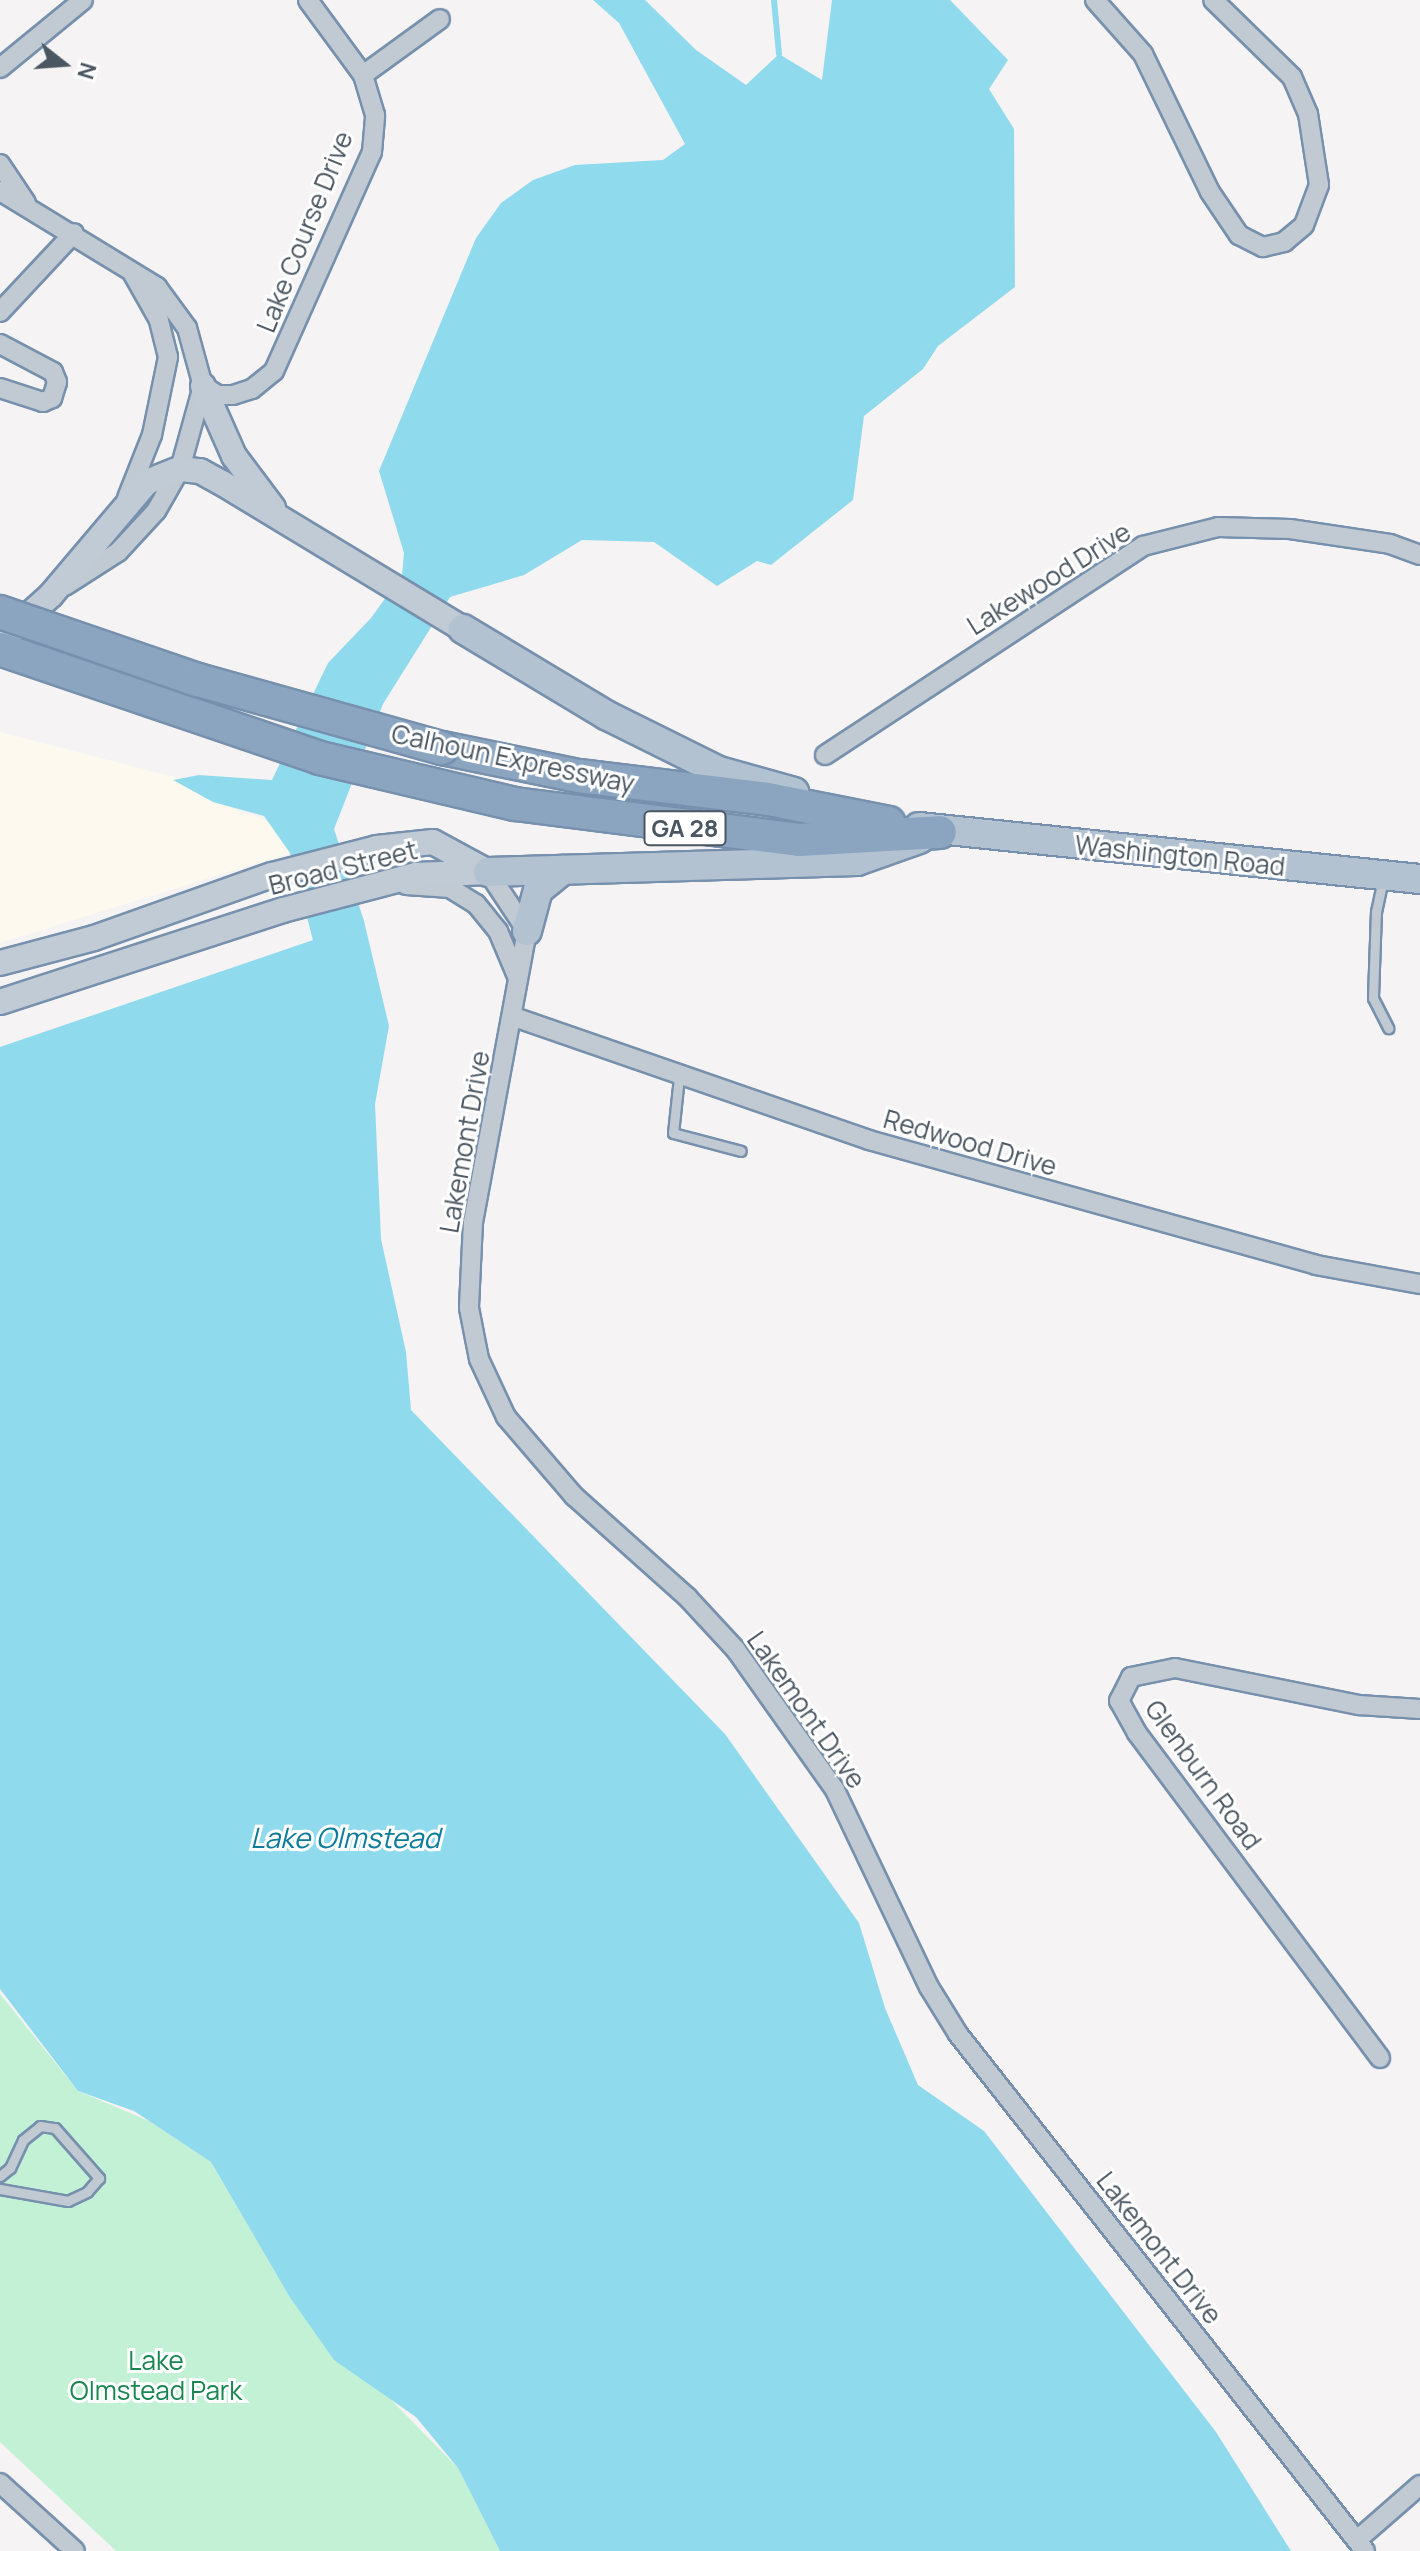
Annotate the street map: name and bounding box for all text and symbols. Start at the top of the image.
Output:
north arrow [24,24,104,104]
text: N [70,59,104,83]
street label: Lake Course Drive [250,127,360,337]
street label: Lakewood Drive [962,516,1136,642]
street label: Calhoun Expressway [389,718,637,800]
road number: GA 28 [643,808,727,848]
street label: Washington Road [1073,829,1287,883]
street label: Broad Street [266,834,420,902]
street label: Lakemont Drive [434,1049,496,1235]
street label: Redwood Drive [880,1103,1060,1183]
street label: Lakemont Drive [740,1626,872,1794]
street label: Glenburn Road [1138,1694,1268,1856]
water label: Lake Olmstead [250,1820,440,1854]
street label: Lakemont Drive [1090,2166,1228,2330]
park label: Lake Olmstead Park [70,2345,242,2406]

